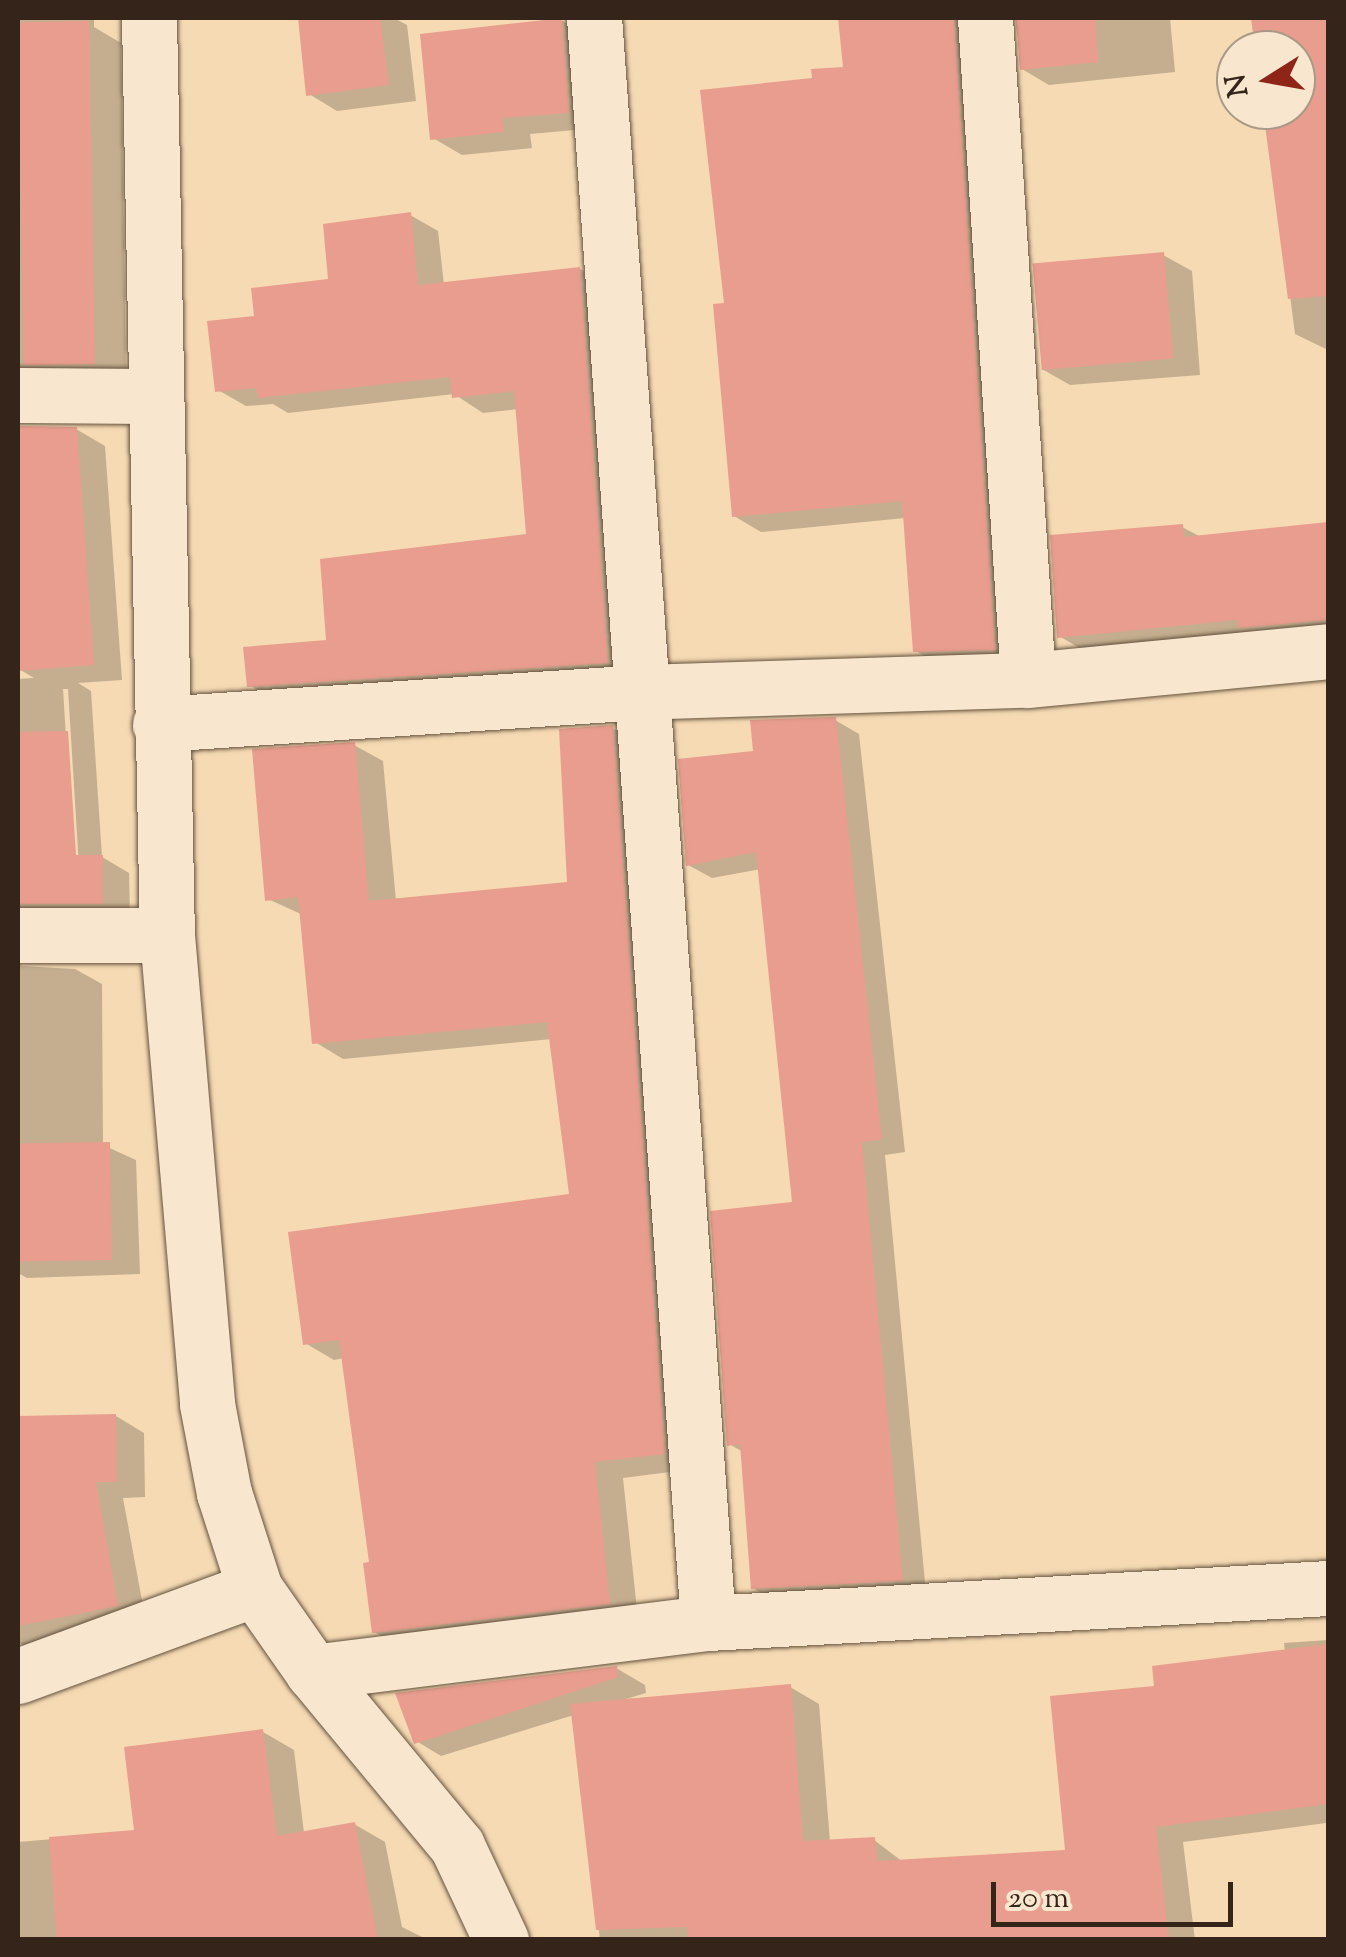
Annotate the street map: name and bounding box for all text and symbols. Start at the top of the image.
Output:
north arrow [1216,30,1316,130]
text: N [1217,71,1260,100]
scale bar [996,1862,1238,1924]
text: 20 m [1008,1878,1069,1921]

